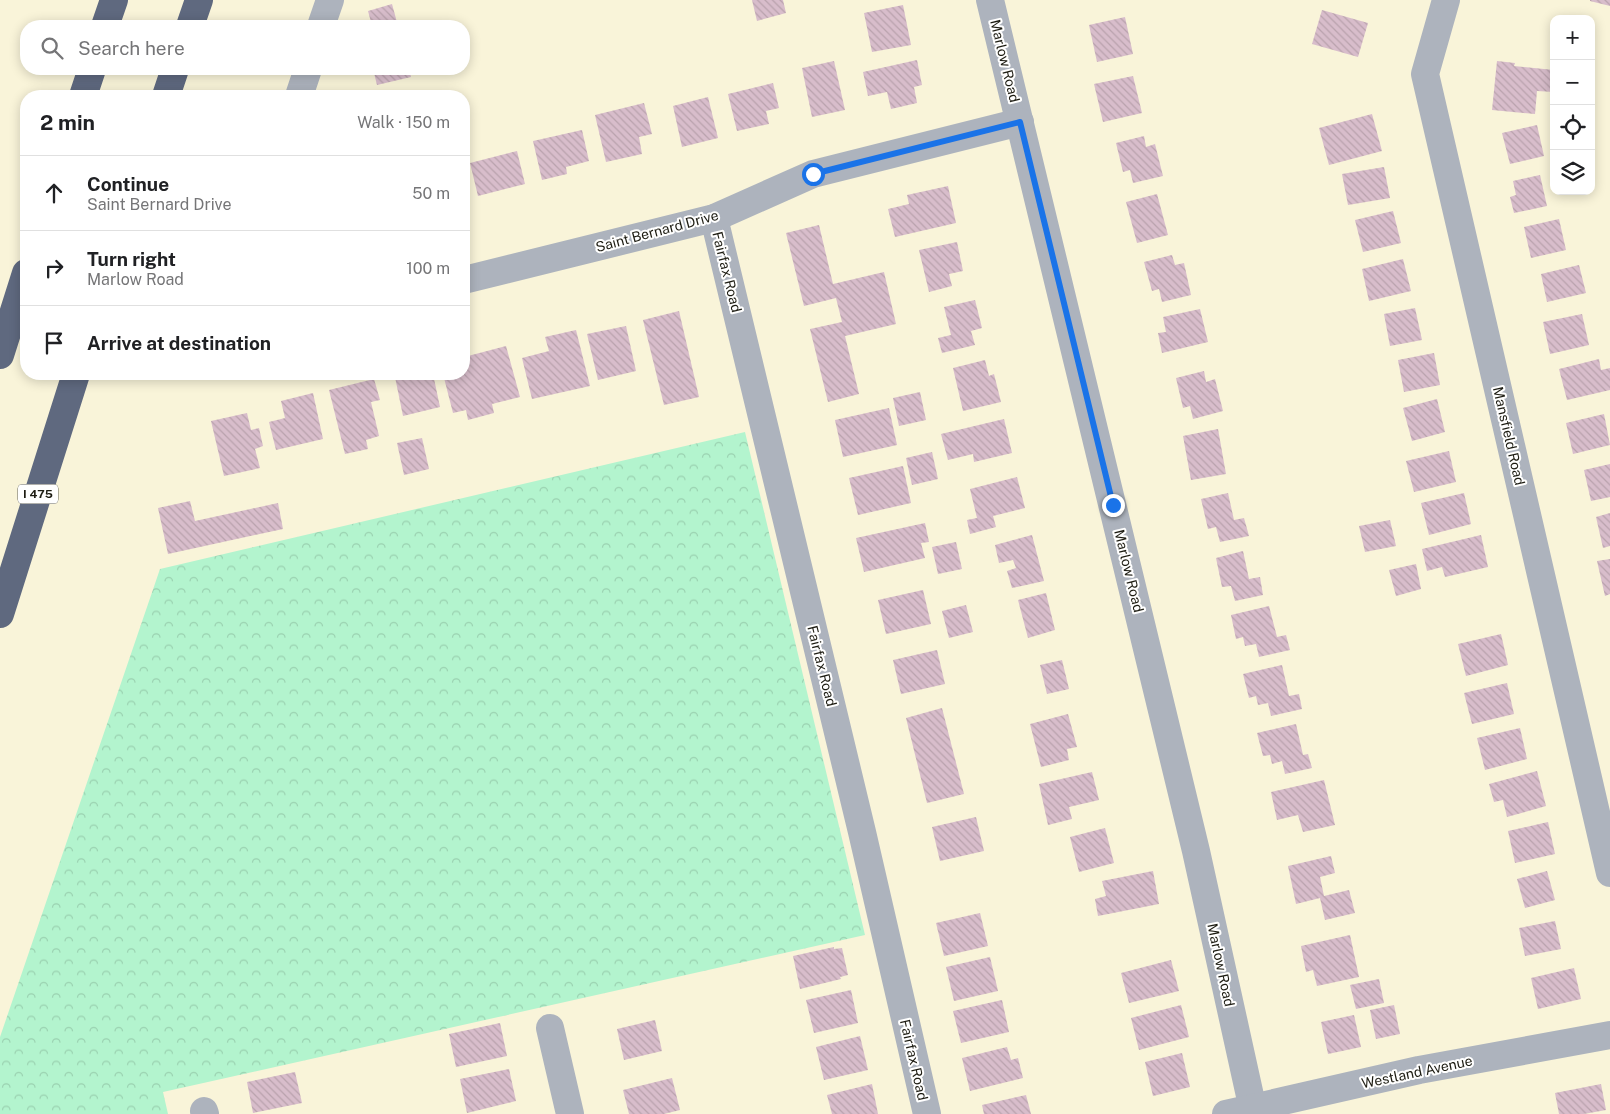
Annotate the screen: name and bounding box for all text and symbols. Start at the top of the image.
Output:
map controls [1550,15,1595,195]
button: + [1550,15,1595,60]
street label: Marlow Road [987,18,1023,104]
search box [20,20,470,75]
icon: search [38,34,66,62]
text: Search here [78,37,185,59]
button: − [1550,60,1595,105]
button: locate [1550,105,1595,150]
text: 2 min [40,110,95,135]
text: Walk · 150 m [357,113,450,132]
button: layers [1550,150,1595,195]
route start [802,163,825,186]
text: Continue [87,173,169,195]
icon: ahead [40,179,68,207]
text: 50 m [412,184,450,203]
text: Saint Bernard Drive [87,195,232,214]
street label: Saint Bernard Drive [594,207,720,255]
street label: Fairfax Road [709,230,745,314]
text: Turn right [87,248,176,270]
icon: right [40,254,68,282]
text: 100 m [406,259,450,278]
text: Marlow Road [87,270,184,289]
icon: arrive [40,329,68,357]
text: Arrive at destination [87,332,271,354]
street label: Mansfield Road [1490,385,1528,487]
road number: I 475 [18,484,58,504]
route end [1102,494,1125,517]
street label: Marlow Road [1111,528,1147,614]
street label: Fairfax Road [804,624,840,708]
street label: Marlow Road [1204,922,1238,1008]
street label: Fairfax Road [897,1018,931,1102]
street label: Westland Avenue [1360,1052,1474,1092]

